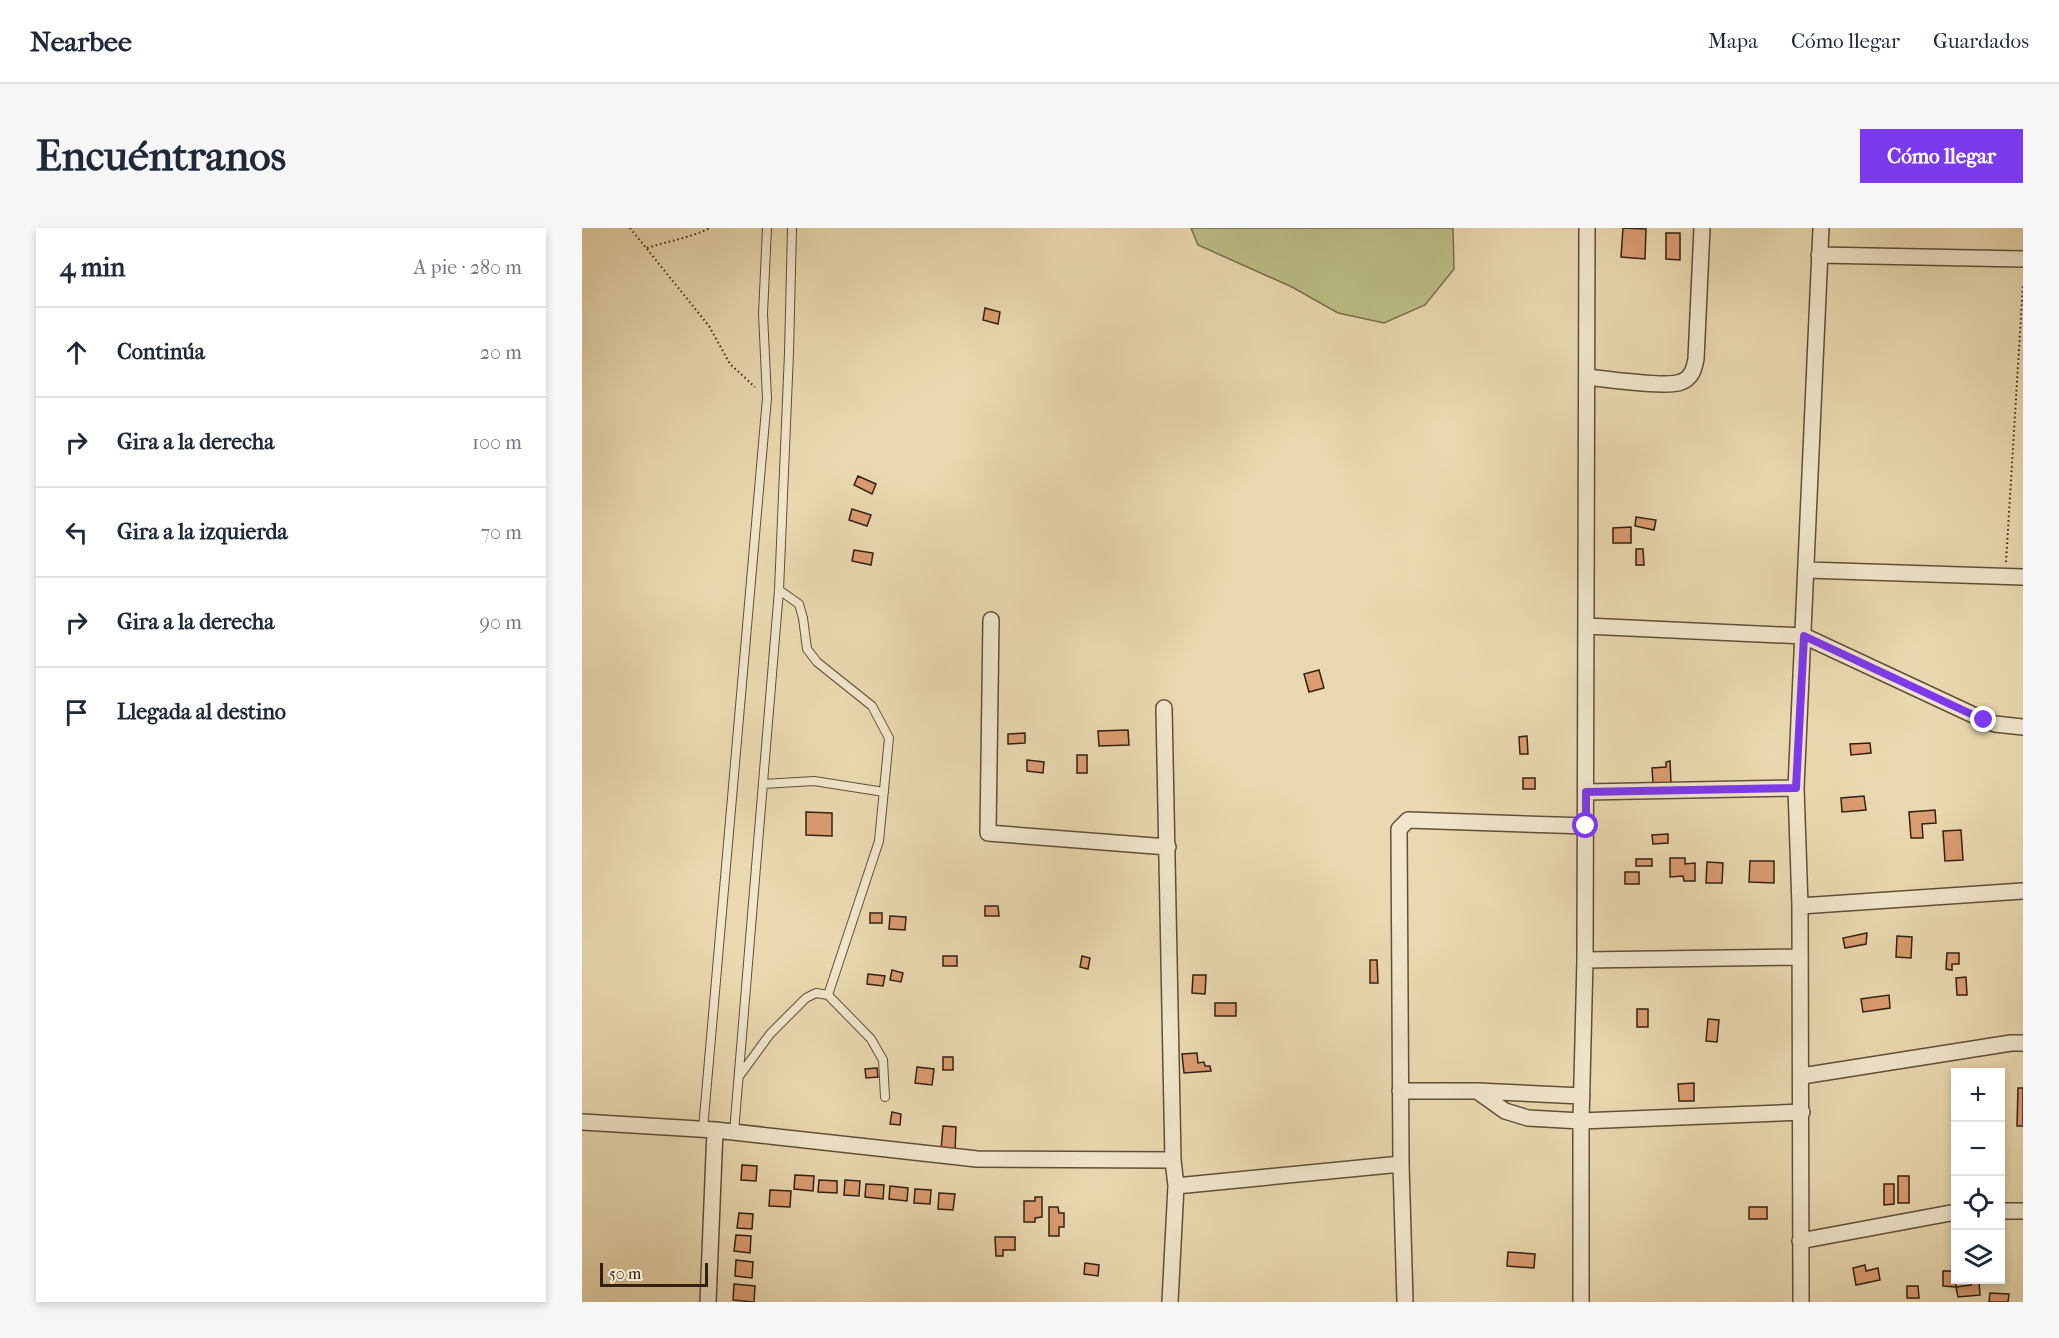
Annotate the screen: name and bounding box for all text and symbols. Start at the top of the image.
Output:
text: Nearbee [30,25,132,58]
text: Mapa [1708,29,1758,53]
text: Cómo llegar [1791,29,1900,53]
text: Guardados [1933,29,2029,53]
button: Cómo llegar [1860,129,2023,183]
text: Encuéntranos [36,132,286,181]
text: 4 min [60,252,125,283]
text: A pie · 280 m [413,256,522,279]
icon: ahead [60,336,93,369]
text: Continúa [117,339,205,365]
text: 20 m [480,341,522,364]
icon: right [60,426,93,459]
text: Gira a la derecha [117,429,274,455]
text: 100 m [472,431,522,454]
icon: left [60,516,93,549]
text: Gira a la izquierda [117,519,288,545]
text: 70 m [480,521,522,544]
icon: right [60,606,93,639]
text: Gira a la derecha [117,609,274,635]
text: 90 m [480,611,522,634]
icon: arrive [60,696,93,729]
text: Llegada al destino [117,699,286,725]
route end [1970,706,1996,732]
route start [1572,812,1598,838]
map controls [1951,1068,2005,1284]
button: + [1951,1068,2005,1122]
button: − [1951,1122,2005,1176]
button: locate [1951,1176,2005,1230]
button: layers [1951,1230,2005,1284]
scale bar [600,1260,708,1288]
text: 50 m [609,1264,641,1283]

